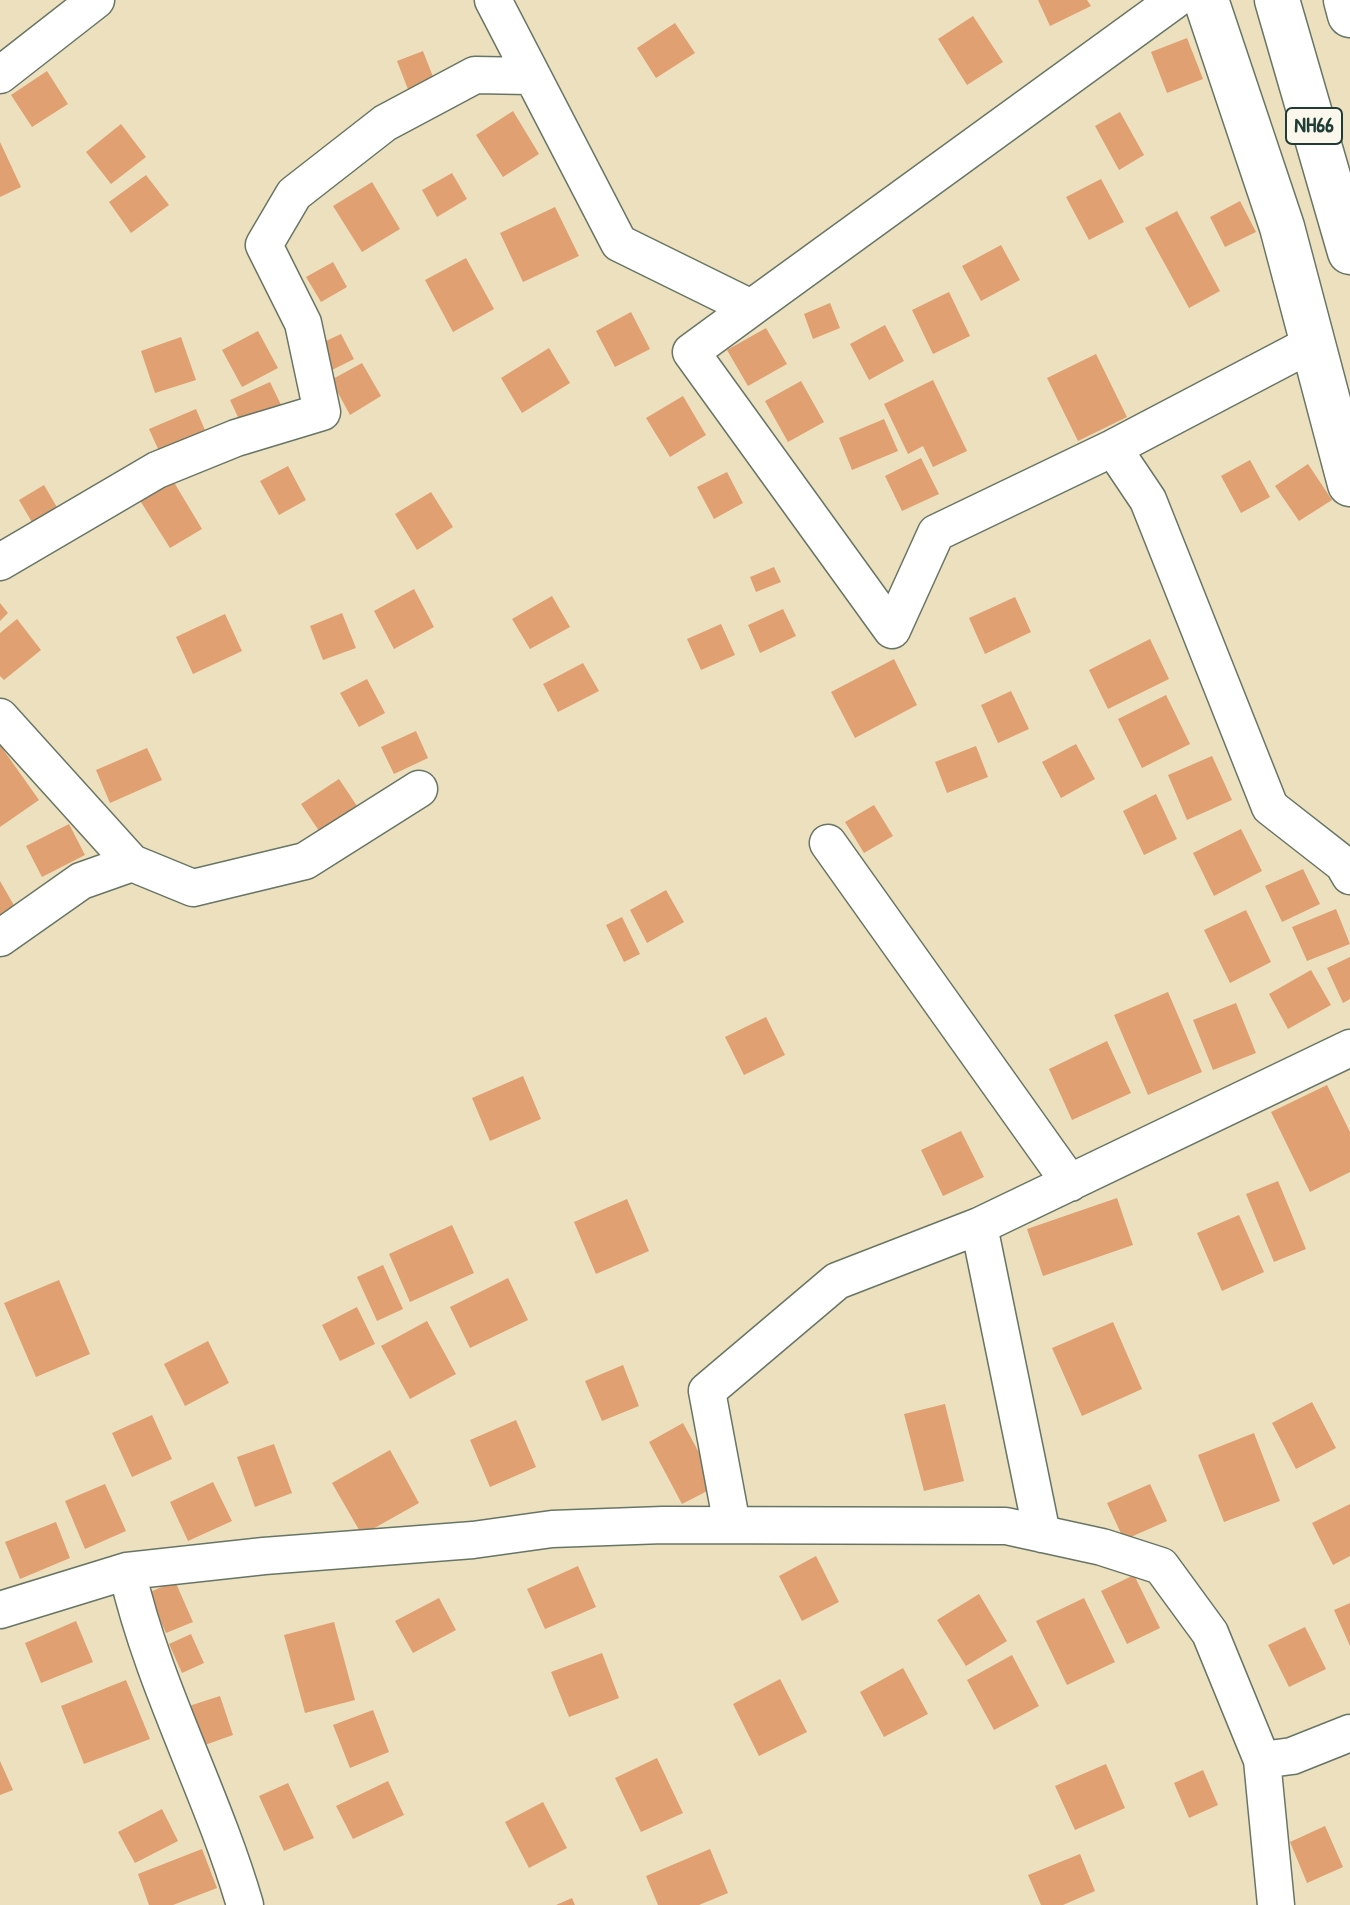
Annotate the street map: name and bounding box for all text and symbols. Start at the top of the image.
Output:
road number: NH66 [1286,108,1342,144]

